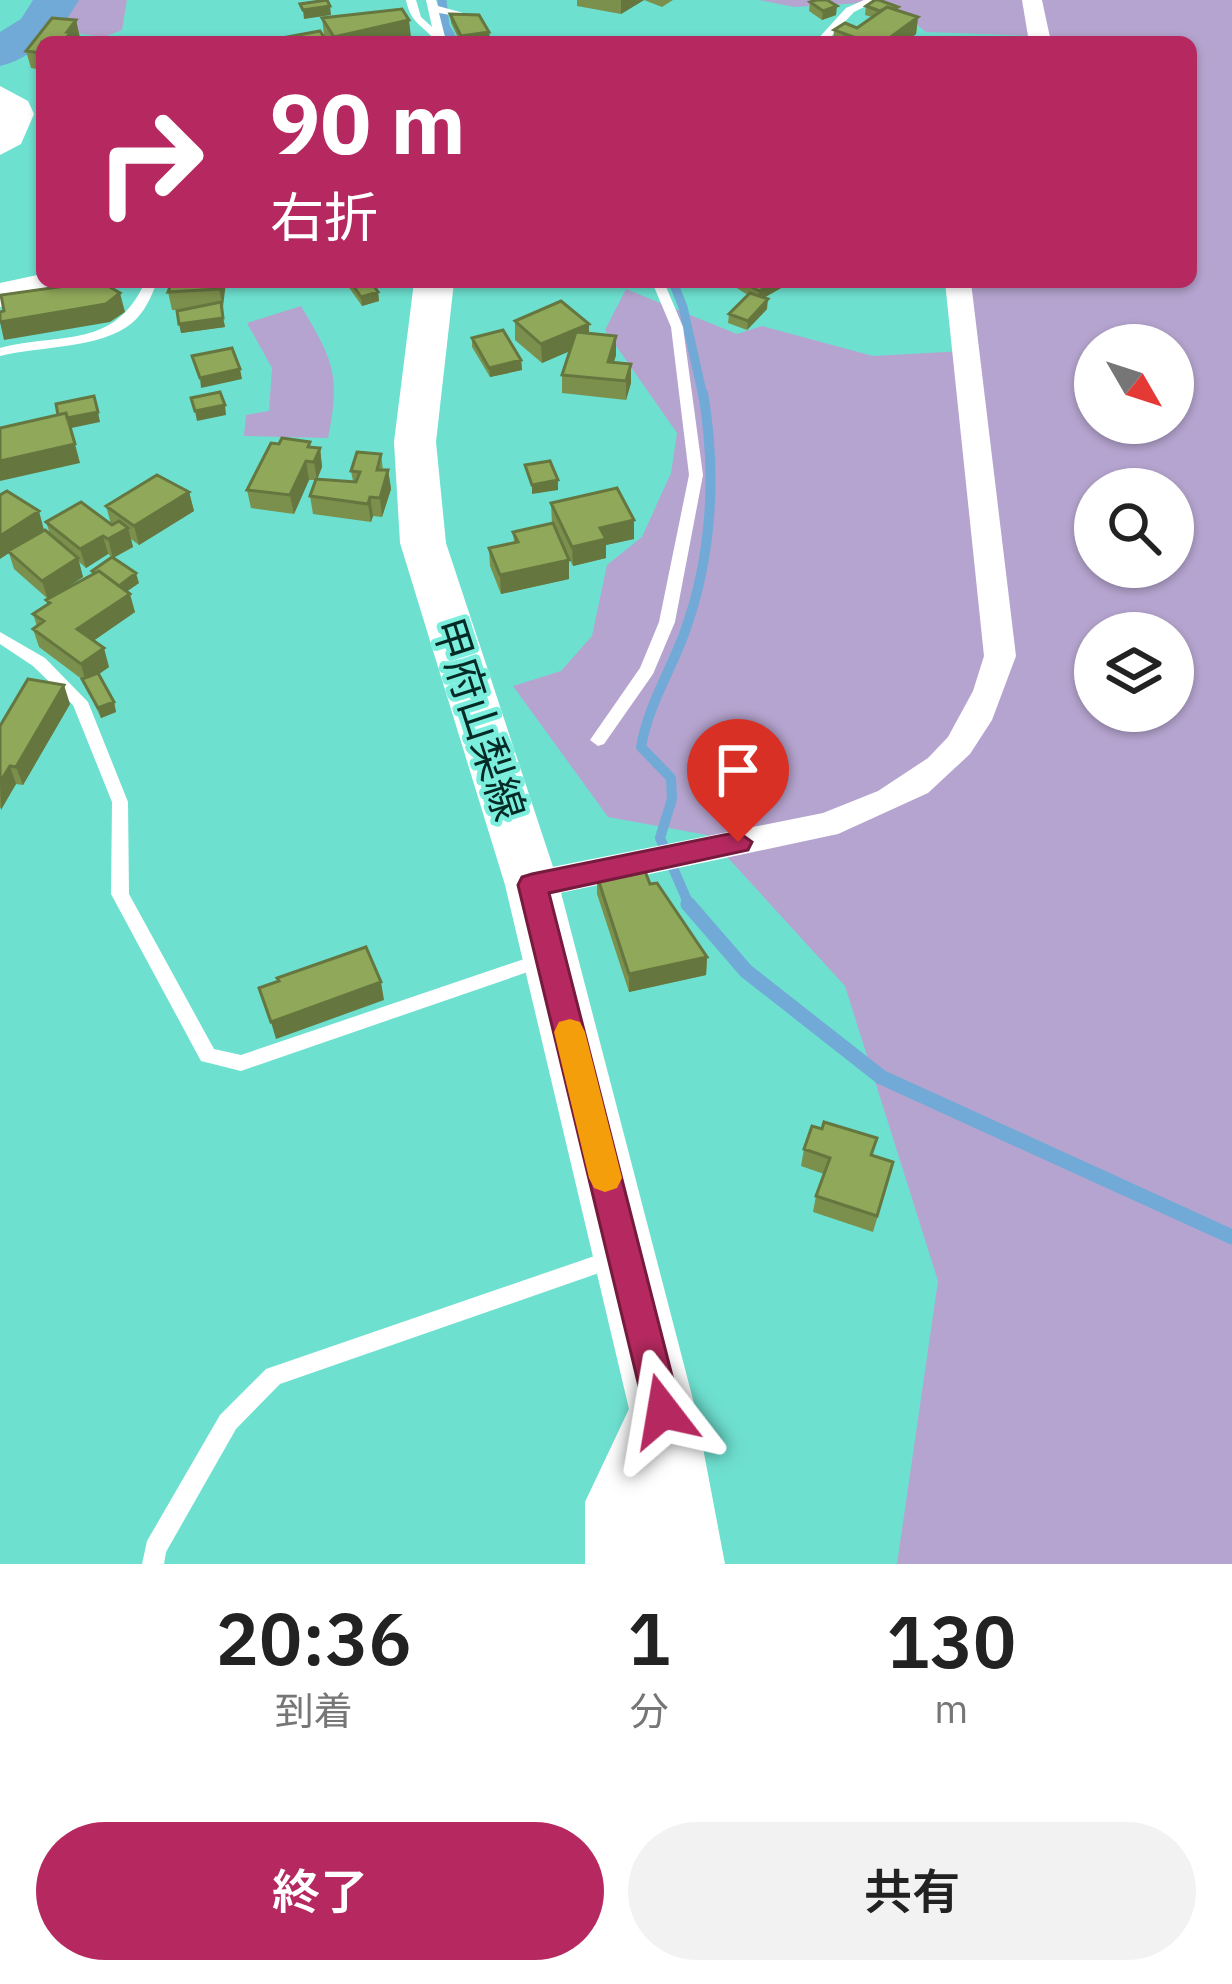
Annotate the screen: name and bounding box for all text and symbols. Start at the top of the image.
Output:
text: 90 m [270,68,466,177]
icon: right [72,84,228,240]
text: 右折 [270,182,378,252]
north arrow [1074,324,1194,444]
map controls [1074,324,1194,732]
button: search [1074,468,1194,588]
street label: 甲府山梨線 [421,610,538,827]
button: layers [1074,612,1194,732]
pin [687,719,789,842]
icon: arrive [705,737,771,803]
position arrow [600,1348,726,1474]
text: 20:36 [216,1591,412,1685]
text: 1 [627,1591,671,1685]
text: 130 [887,1594,1016,1688]
text: m [934,1683,968,1734]
text: 到着 [275,1685,353,1736]
text: 分 [630,1685,669,1736]
button: 終了 [36,1822,604,1960]
button: 共有 [628,1822,1196,1960]

